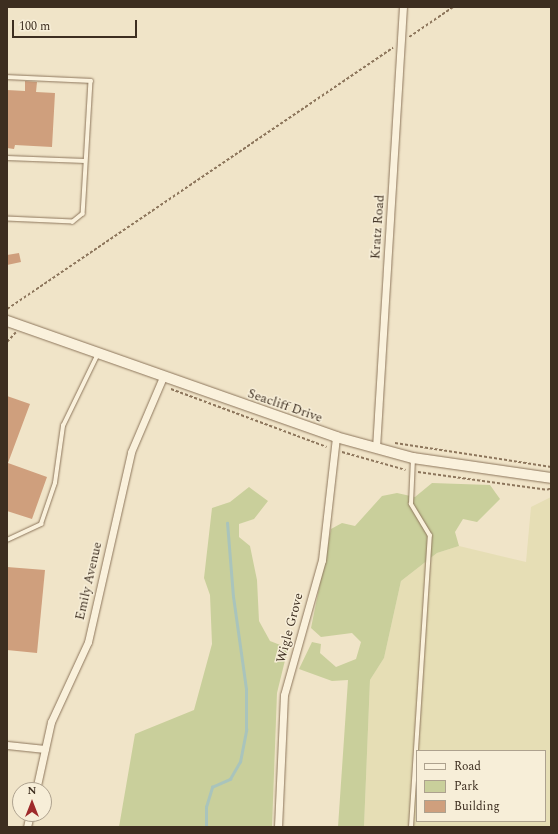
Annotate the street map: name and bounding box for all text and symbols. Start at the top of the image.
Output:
scale bar [14,12,139,38]
text: 100 m [19,17,50,36]
street label: Kratz Road [368,194,388,260]
street label: Seacliff Drive [246,386,324,426]
street label: Emily Avenue [72,540,106,622]
street label: Wigle Grove [273,591,307,665]
legend [416,750,546,822]
text: Road [454,757,481,776]
text: Park [454,777,479,796]
north arrow [12,782,52,822]
text: N [28,782,36,799]
text: Building [454,797,500,816]

